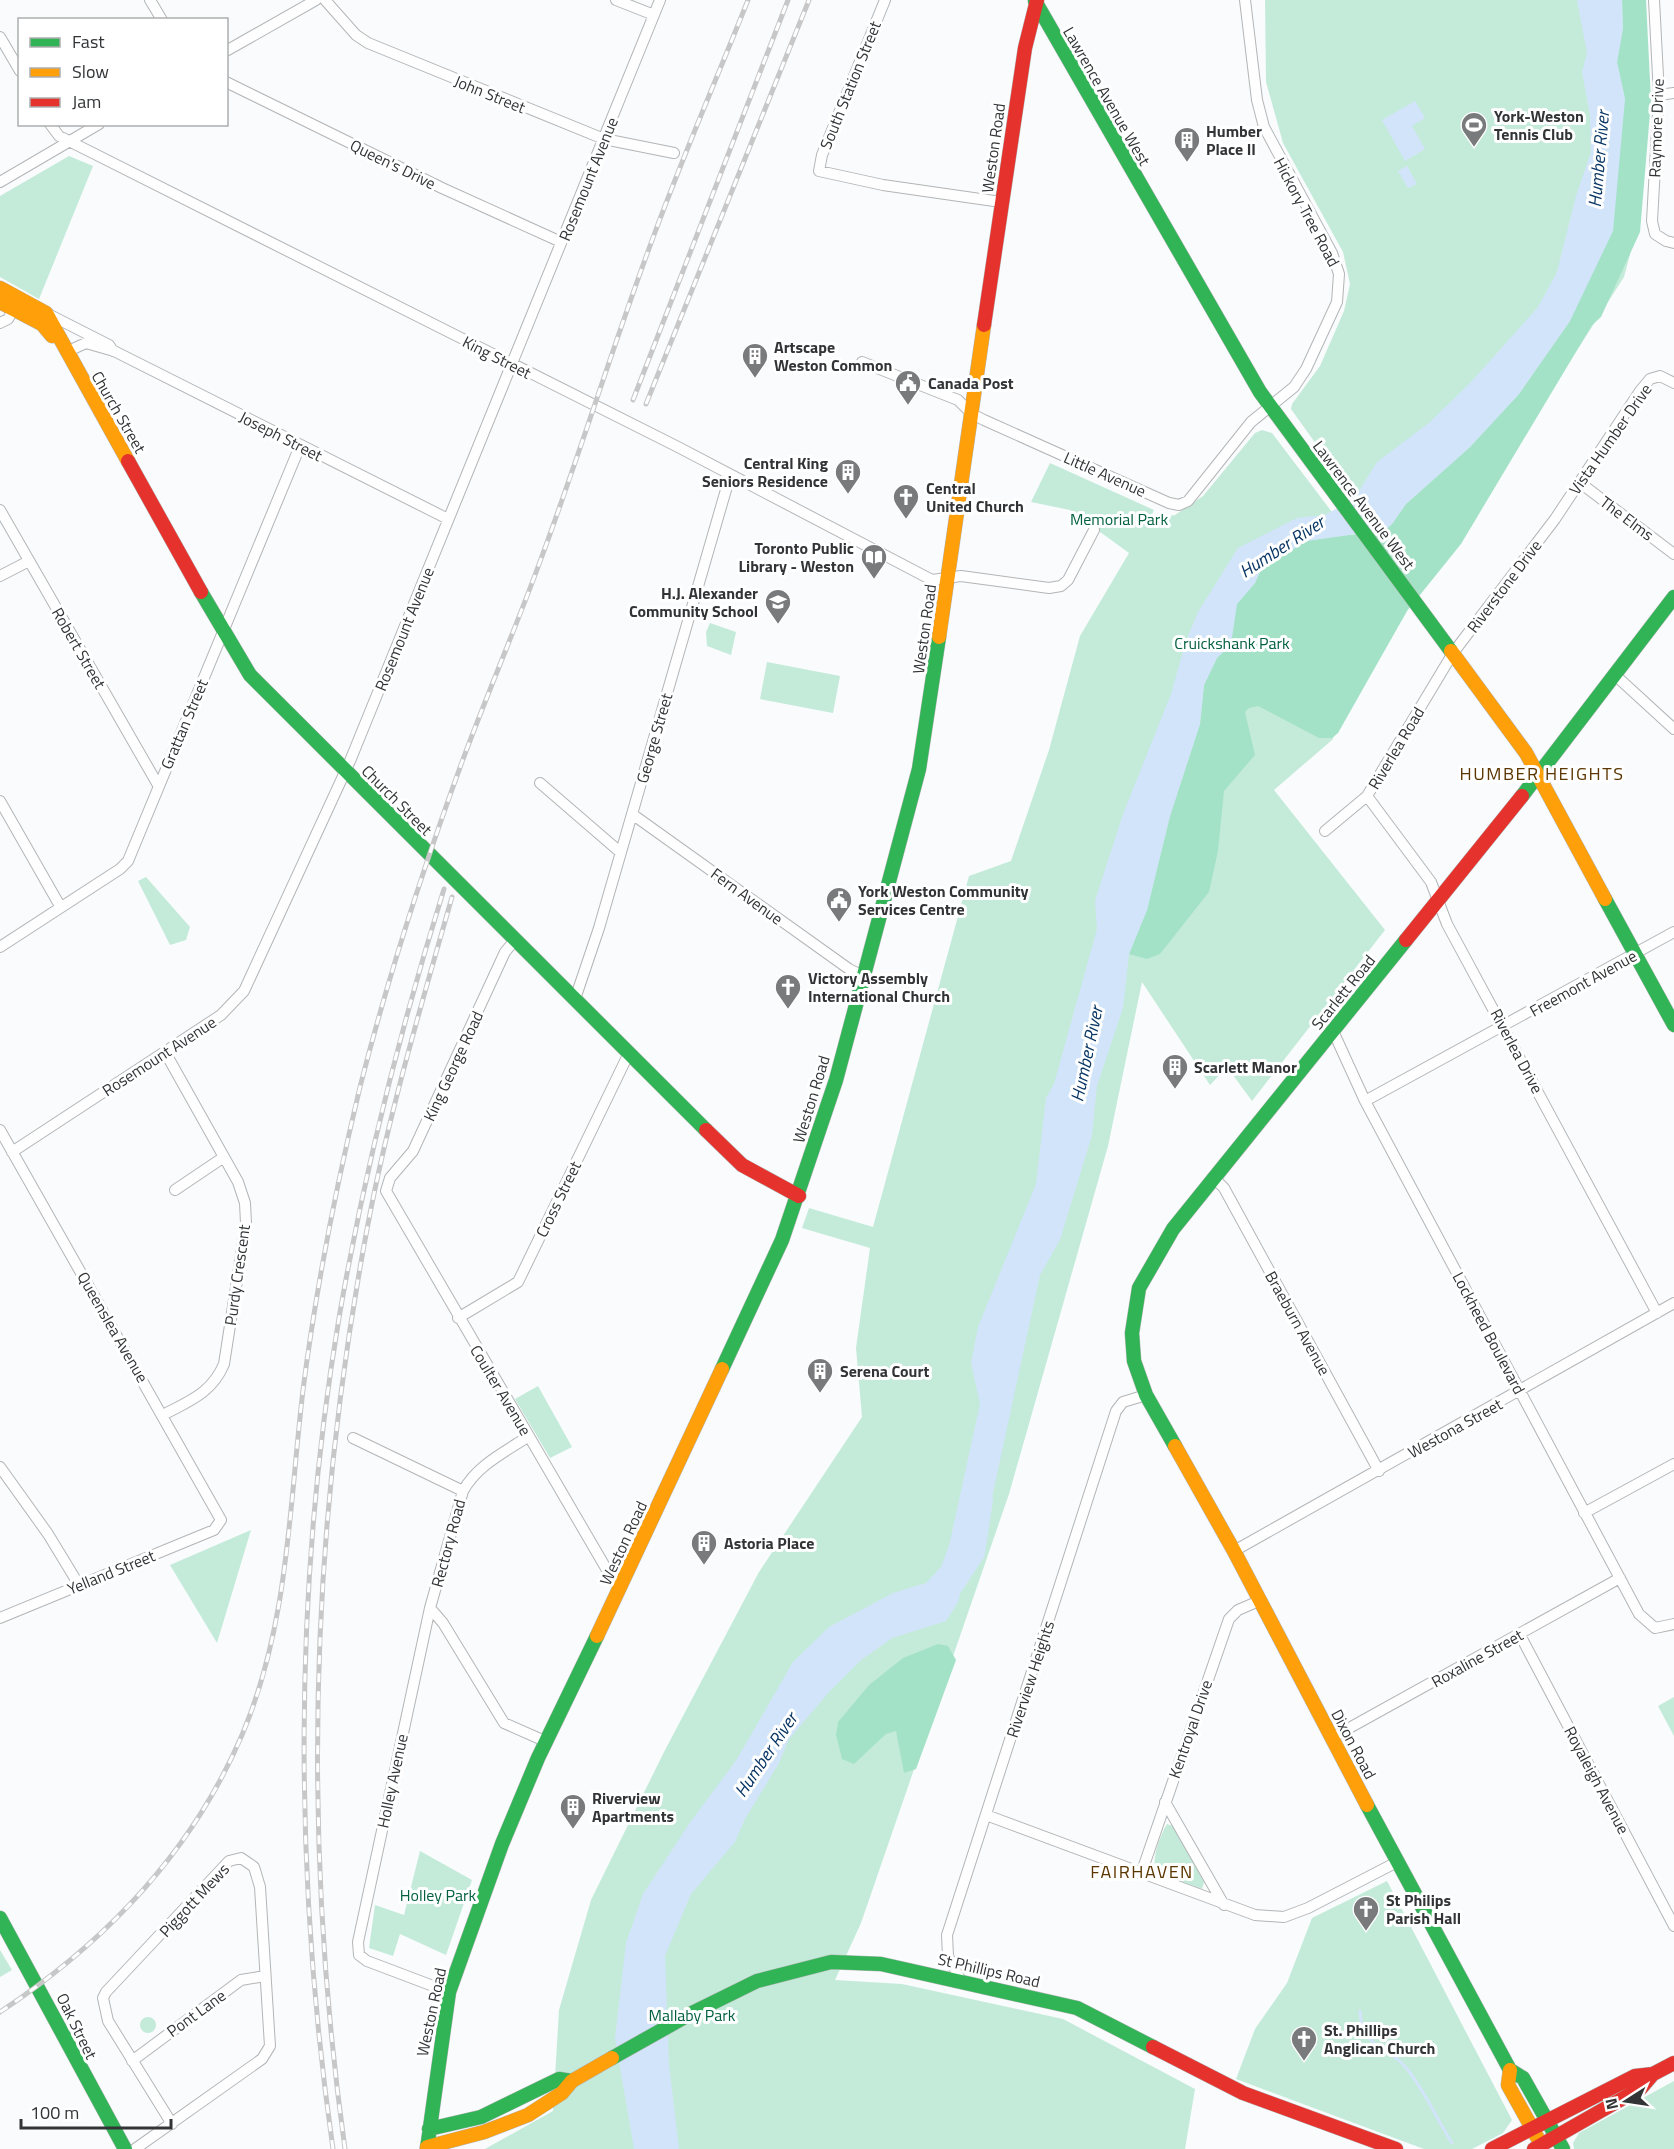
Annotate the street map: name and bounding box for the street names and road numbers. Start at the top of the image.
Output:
street label: South Station Street [813,17,887,153]
street label: Lawrence Avenue West [1057,22,1157,170]
street label: John Street [451,69,530,119]
street label: Raymore Drive [1642,78,1670,178]
street label: Weston Road [975,102,1011,194]
street label: Rosemount Avenue [552,113,624,245]
street label: Queen's Drive [346,133,440,195]
street label: Hickory Tree Road [1268,153,1346,271]
street label: King Street [458,329,536,385]
street label: Church Street [86,366,152,458]
street label: Vista Humber Drive [1563,379,1657,499]
street label: Joseph Street [235,405,327,467]
street label: Lawrence Avenue West [1307,435,1421,575]
street label: Little Avenue [1060,445,1150,503]
street label: The Elms [1595,490,1659,546]
street label: Riverstone Drive [1461,534,1547,638]
street label: Rosemount Avenue [368,563,440,695]
street label: Weston Road [906,583,942,675]
street label: Robert Street [46,603,112,694]
street label: Grattan Street [154,675,214,773]
street label: George Street [630,690,678,786]
street label: Riverlea Road [1362,702,1430,794]
street label: Church Street [356,759,438,841]
street label: Fern Avenue [706,862,788,930]
street label: Freemont Avenue [1525,944,1641,1022]
street label: Scarlett Road [1305,949,1381,1035]
street label: Riverlea Drive [1485,1004,1549,1098]
street label: King George Road [417,1007,489,1125]
street label: Rosemount Avenue [97,1010,221,1102]
street label: Weston Road [786,1052,836,1146]
street label: Cross Street [529,1156,587,1241]
street label: Purdy Crescent [218,1223,256,1327]
street label: Braeburn Avenue [1259,1266,1337,1380]
street label: Queenslea Avenue [71,1267,155,1387]
street label: Lockheed Boulevard [1447,1268,1531,1398]
street label: Coulter Avenue [464,1340,538,1440]
street label: Westona Street [1403,1392,1507,1464]
street label: Rectory Road [425,1496,471,1590]
street label: Weston Road [593,1497,653,1589]
street label: Yelland Street [63,1543,159,1601]
street label: Riverview Heights [1000,1617,1060,1741]
street label: Roxaline Street [1427,1623,1528,1693]
street label: Kentroyal Drive [1162,1677,1218,1781]
street label: Dixon Road [1326,1705,1382,1783]
street label: Royaleigh Avenue [1558,1722,1636,1838]
street label: Holley Avenue [370,1732,414,1830]
street label: Piggott Mews [153,1858,235,1942]
street label: St Phillips Road [936,1947,1042,1993]
street label: Weston Road [410,1965,452,2059]
street label: Pont Lane [161,1983,231,2043]
street label: Oak Street [51,1989,104,2064]

